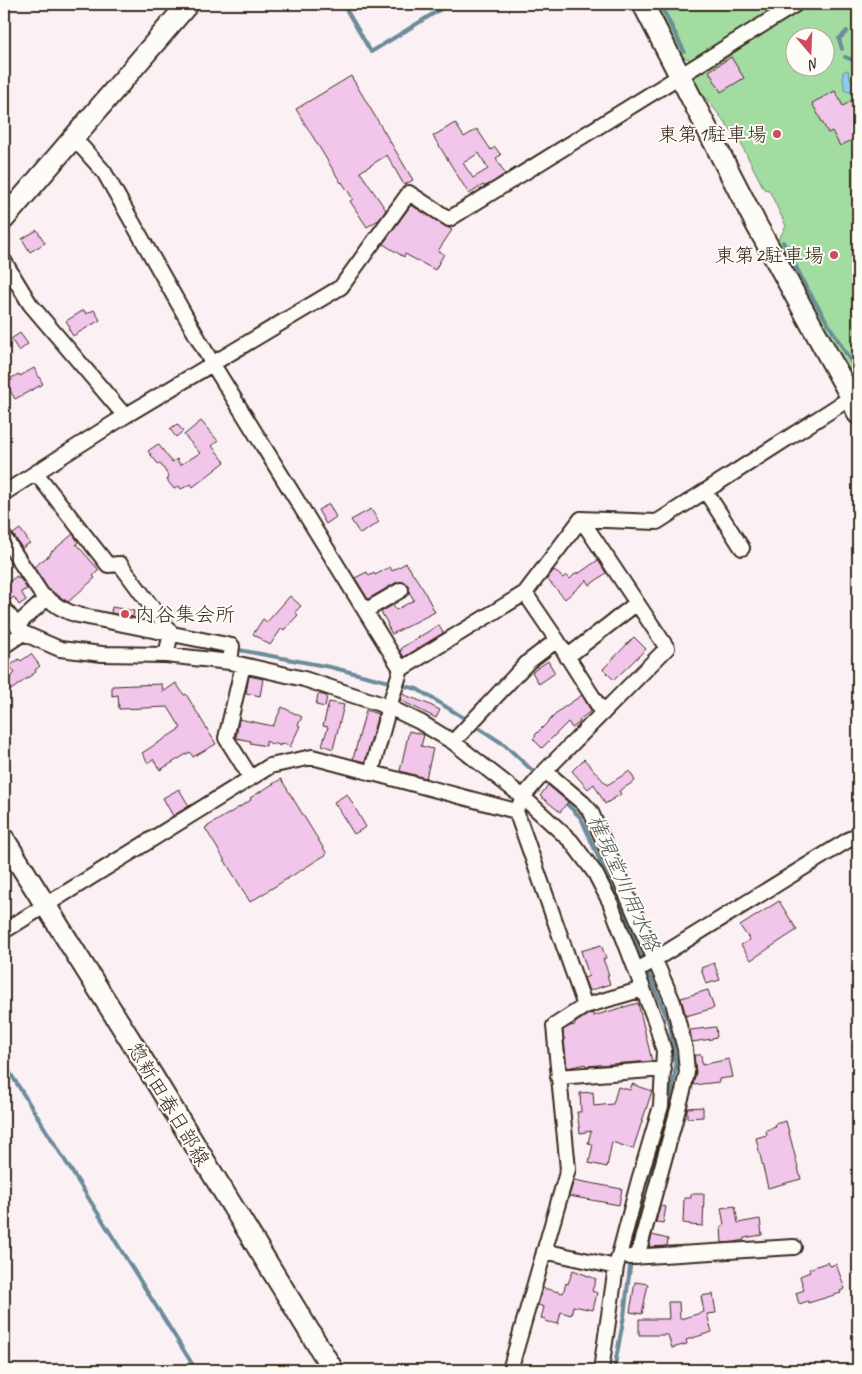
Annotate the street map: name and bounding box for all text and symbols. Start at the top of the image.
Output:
north arrow [784,28,834,78]
text: N [805,54,821,74]
place label: 東第1駐車場 [658,122,767,147]
marker: 東第1駐車場 [771,128,783,140]
place label: 東第2駐車場 [715,243,824,268]
marker: 東第2駐車場 [828,249,840,261]
place label: 内谷集会所 [135,602,235,627]
marker: 内谷集会所 [119,608,131,620]
water label: 権現堂川用水路 [582,811,666,956]
street label: 惣新田春日部線 [122,1038,215,1171]

